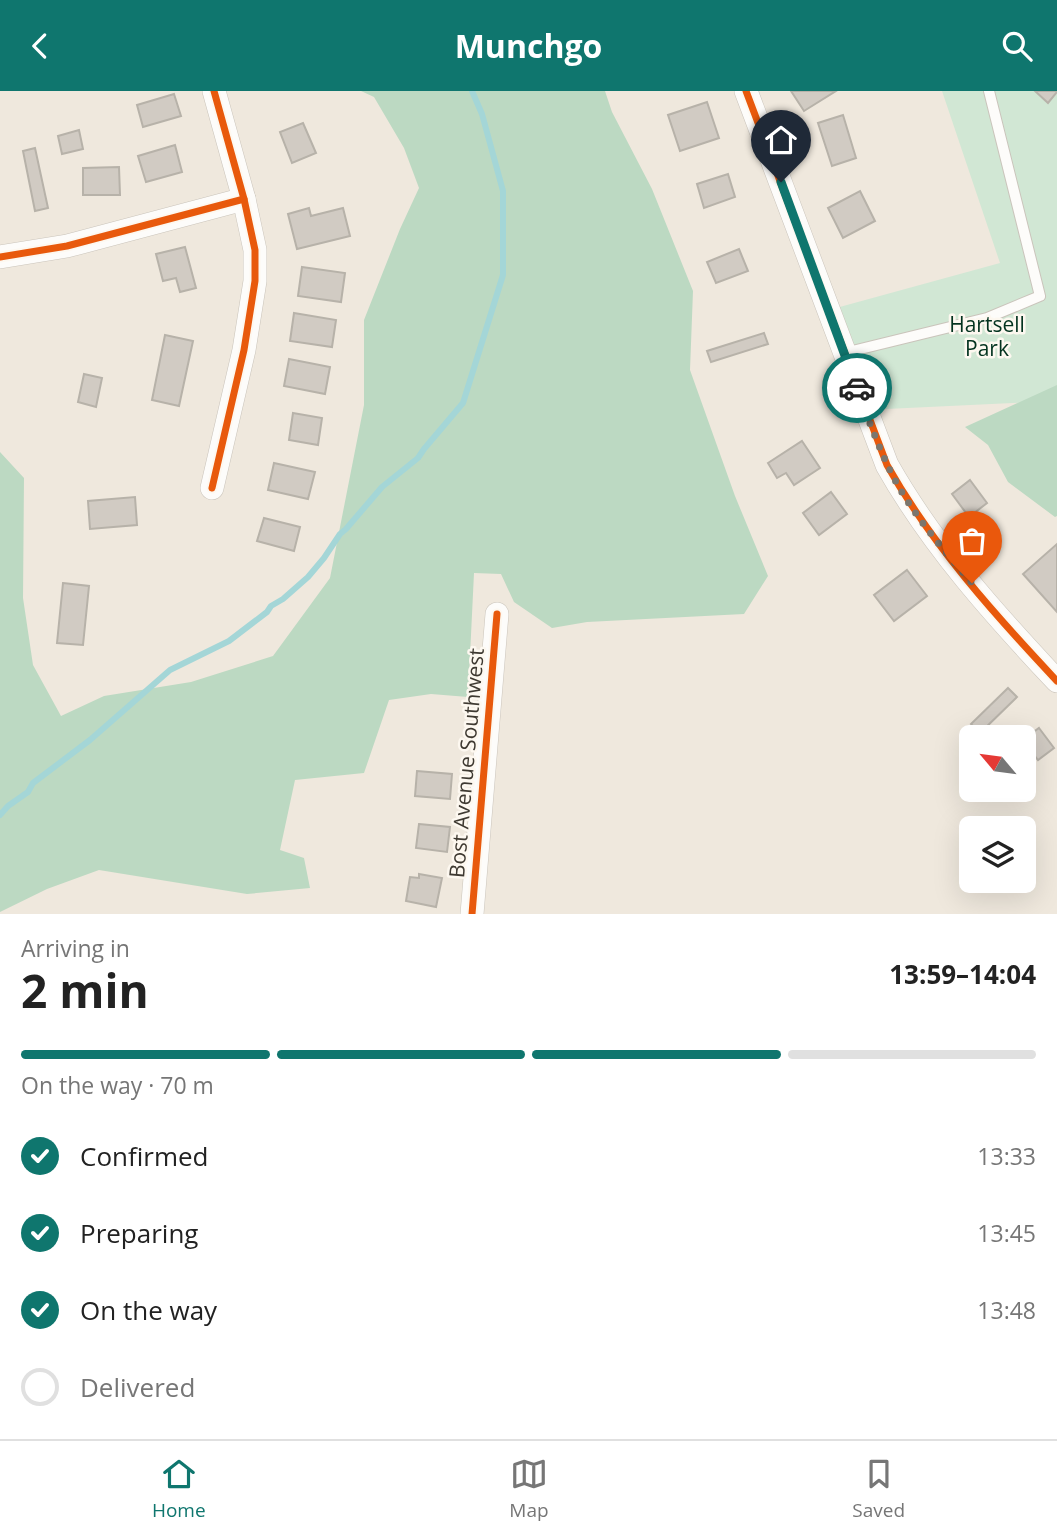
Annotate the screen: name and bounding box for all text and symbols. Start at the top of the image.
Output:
text: Munchgo [455,24,602,67]
icon: back [21,27,59,65]
icon: search [998,27,1036,65]
pin [751,110,811,182]
icon: home [762,121,800,159]
park label: Hartsell Park [949,310,1025,362]
courier [822,353,892,423]
icon: car [838,369,876,407]
pin [942,511,1002,583]
icon: bag [953,522,991,560]
street label: Bost Avenue Southwest [442,647,490,879]
north arrow [959,725,1036,801]
map controls [959,725,1036,893]
button: layers [959,816,1036,893]
text: Arriving in [21,932,130,964]
text: 13:59–14:04 [889,956,1036,992]
text: 2 min [21,959,149,1021]
text: On the way · 70 m [21,1069,214,1101]
icon: check [21,1137,59,1175]
text: Confirmed [80,1138,208,1174]
text: 13:33 [977,1140,1036,1172]
icon: check [21,1214,59,1252]
text: Preparing [80,1215,198,1251]
text: 13:45 [977,1217,1036,1249]
icon: check [21,1291,59,1329]
text: On the way [80,1292,217,1328]
text: 13:48 [977,1294,1036,1326]
text: Delivered [80,1369,195,1405]
tab: Home [152,1455,206,1523]
tab: Map [509,1455,549,1523]
tab: Saved [852,1455,905,1523]

